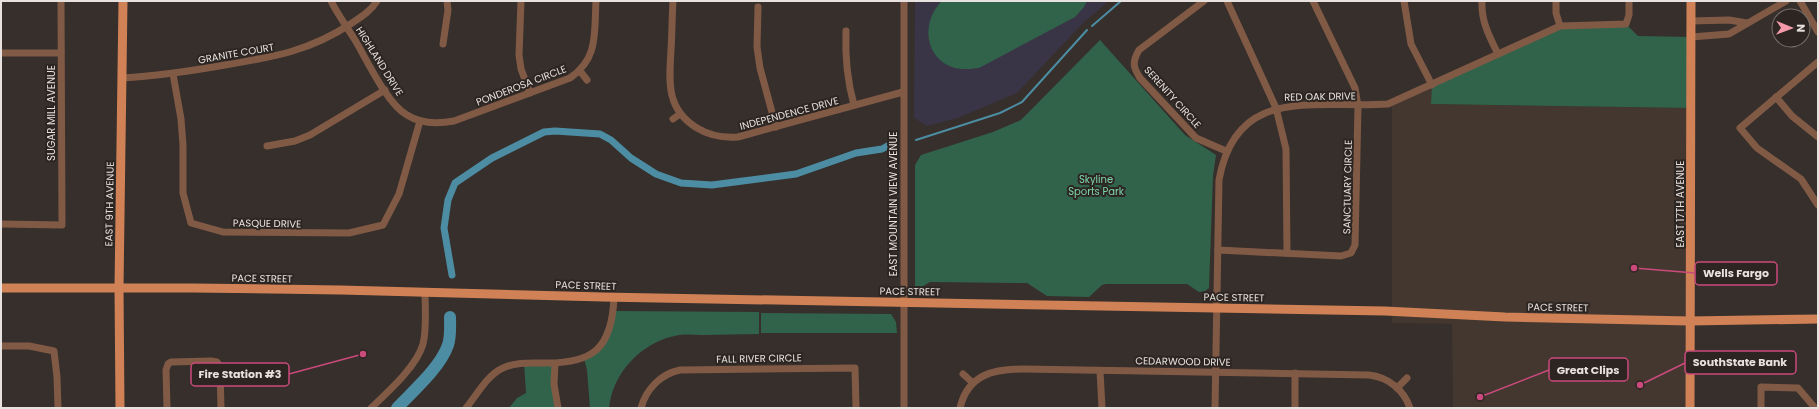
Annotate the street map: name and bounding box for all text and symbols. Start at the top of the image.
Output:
north arrow [1771,8,1811,48]
street label: HIGHLAND DRIVE [352,24,407,99]
text: N [1793,24,1809,32]
street label: GRANITE COURT [197,39,276,68]
street label: PONDEROSA CIRCLE [474,61,568,110]
street label: SERENITY CIRCLE [1141,63,1205,132]
street label: SUGAR MILL AVENUE [44,65,59,161]
street label: RED OAK DRIVE [1284,88,1356,105]
street label: INDEPENDENCE DRIVE [738,93,840,134]
street label: EAST MOUNTAIN VIEW AVENUE [886,132,901,276]
street label: SANCTUARY CIRCLE [1339,140,1356,234]
street label: EAST 17TH AVENUE [1673,160,1688,248]
street label: EAST 9TH AVENUE [101,162,118,246]
park label: Skyline Sports Park [1068,172,1125,199]
street label: PASQUE DRIVE [233,215,301,232]
callout: Wells Fargo [1695,262,1777,285]
text: Wells Fargo [1703,265,1769,281]
street label: PACE STREET [231,270,293,287]
street label: PACE STREET [555,277,617,294]
street label: PACE STREET [879,283,941,300]
street label: PACE STREET [1203,289,1265,306]
street label: PACE STREET [1527,299,1589,316]
street label: FALL RIVER CIRCLE [716,350,802,367]
callout: SouthState Bank [1685,351,1796,374]
street label: CEDARWOOD DRIVE [1135,353,1231,370]
text: SouthState Bank [1693,354,1787,370]
callout: Great Clips [1549,358,1628,381]
text: Great Clips [1557,362,1619,378]
callout: Fire Station #3 [191,363,289,386]
text: Fire Station #3 [199,366,282,382]

